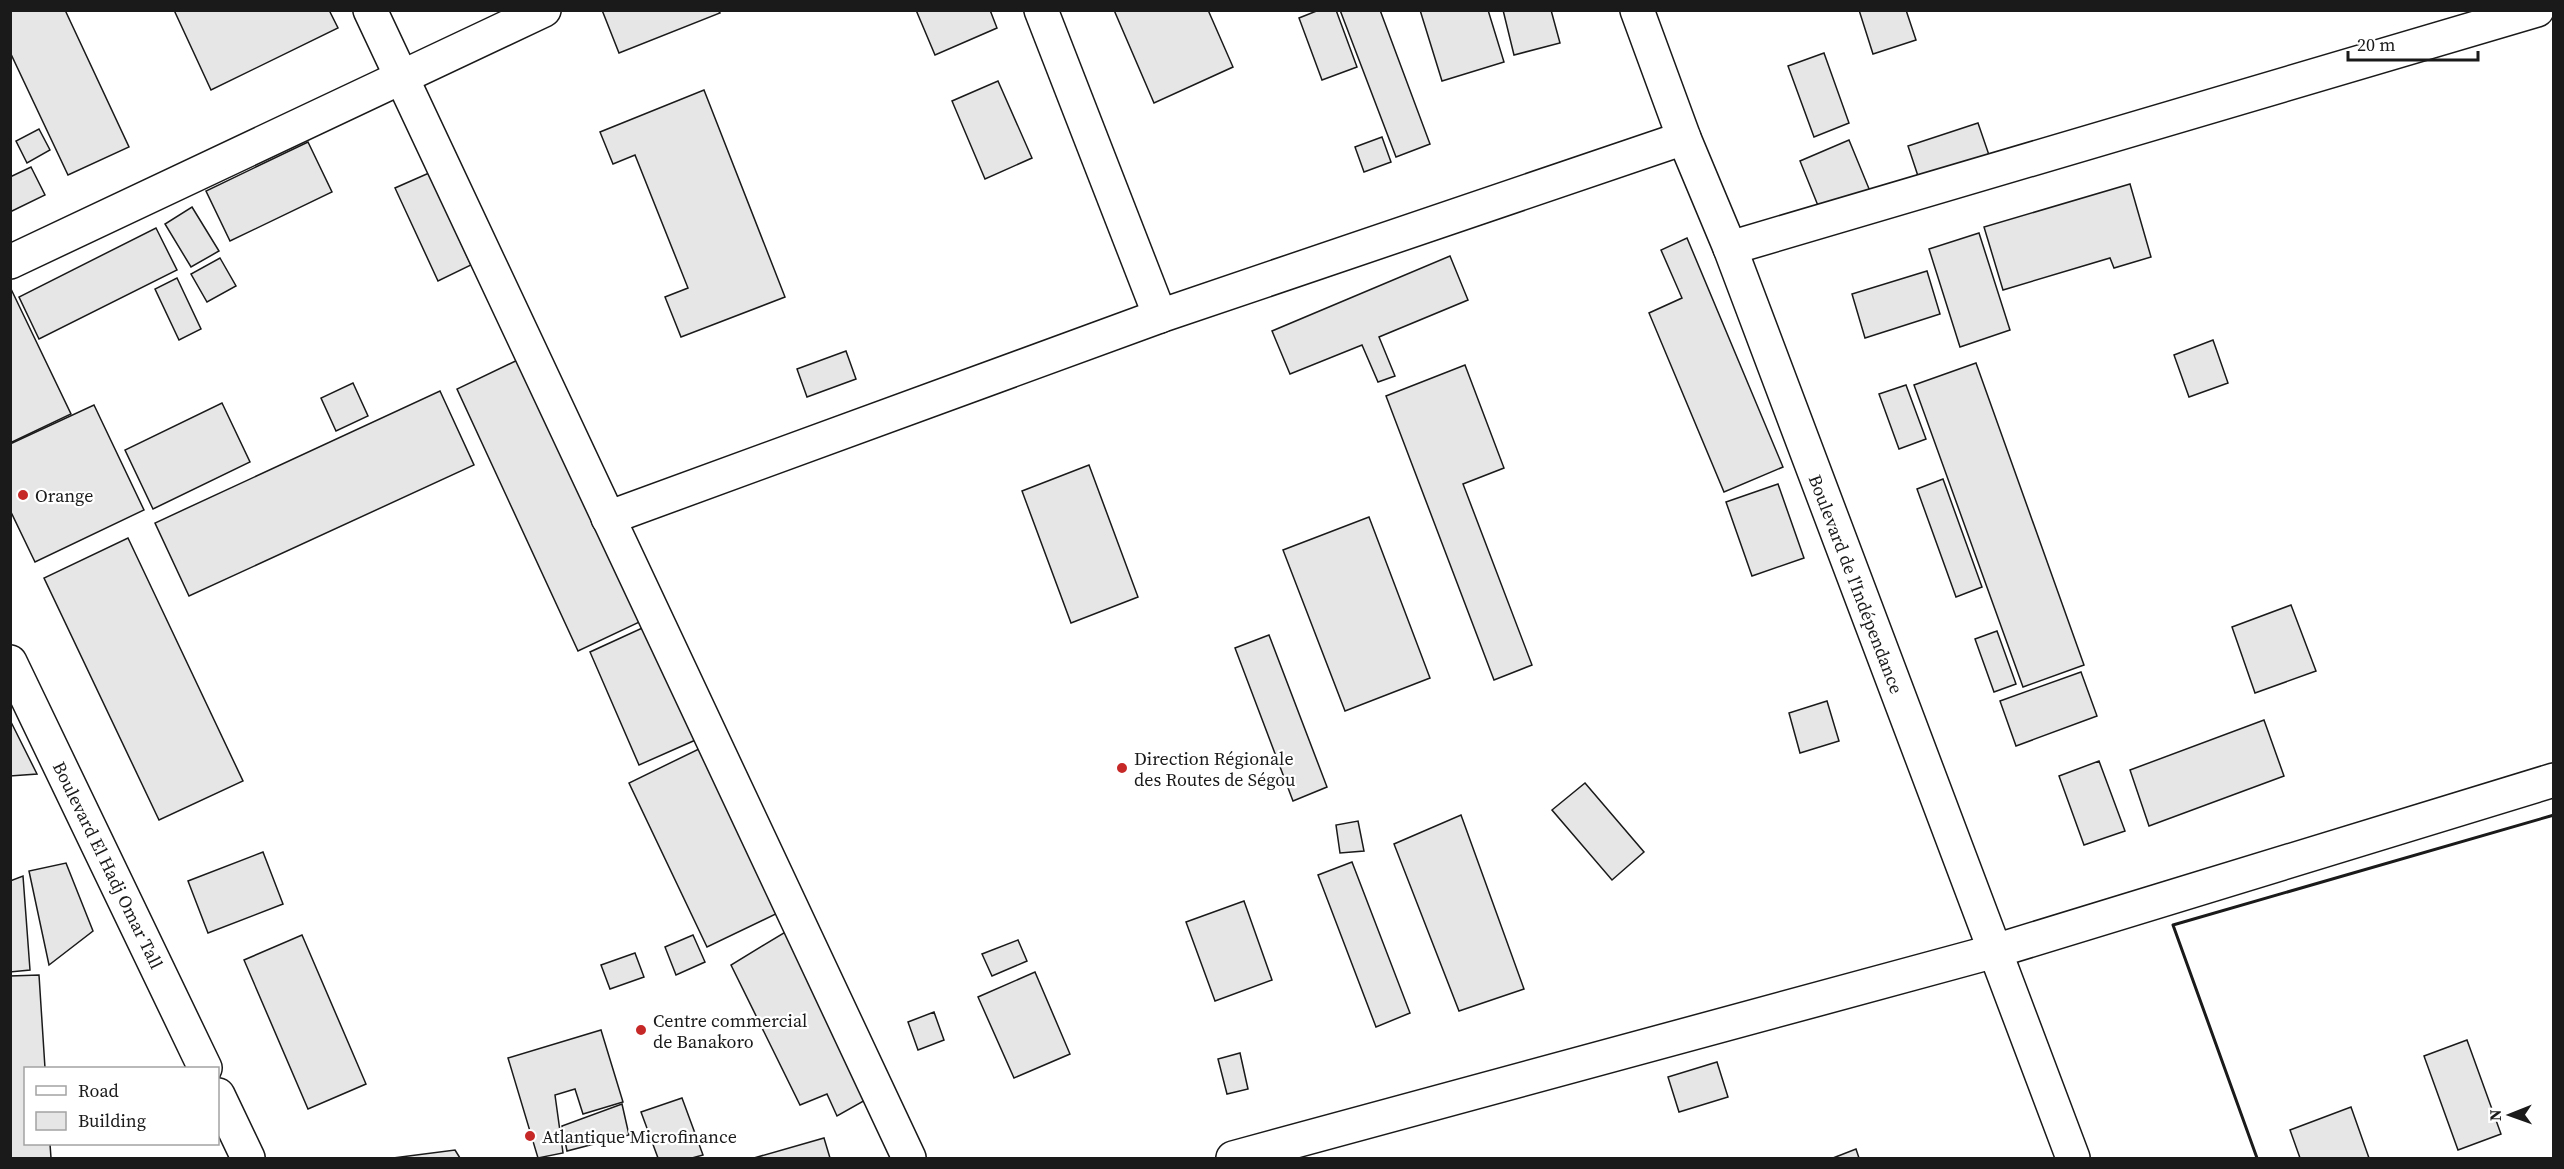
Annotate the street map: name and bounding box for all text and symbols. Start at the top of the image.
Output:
scale bar [2348,24,2478,62]
text: 20 m [2357,32,2395,57]
street label: Boulevard de l'Indépendance [1803,471,1909,697]
place label: Orange [35,483,93,508]
marker: Orange [16,488,30,502]
place label: Direction Régionale des Routes de Ségou [1134,746,1295,792]
street label: Boulevard El Hadj Omar Tall [47,757,169,973]
marker: Direction Régionale des Routes de Ségou [1115,761,1129,775]
place label: Centre commercial de Banakoro [653,1008,807,1054]
marker: Centre commercial de Banakoro [634,1023,648,1037]
legend [24,1067,219,1145]
text: Road [78,1078,119,1103]
north arrow [2480,1085,2540,1145]
text: Building [78,1108,146,1133]
text: N [2484,1109,2506,1121]
place label: Atlantique Microfinance [542,1124,737,1149]
marker: Atlantique Microfinance [523,1129,537,1143]

